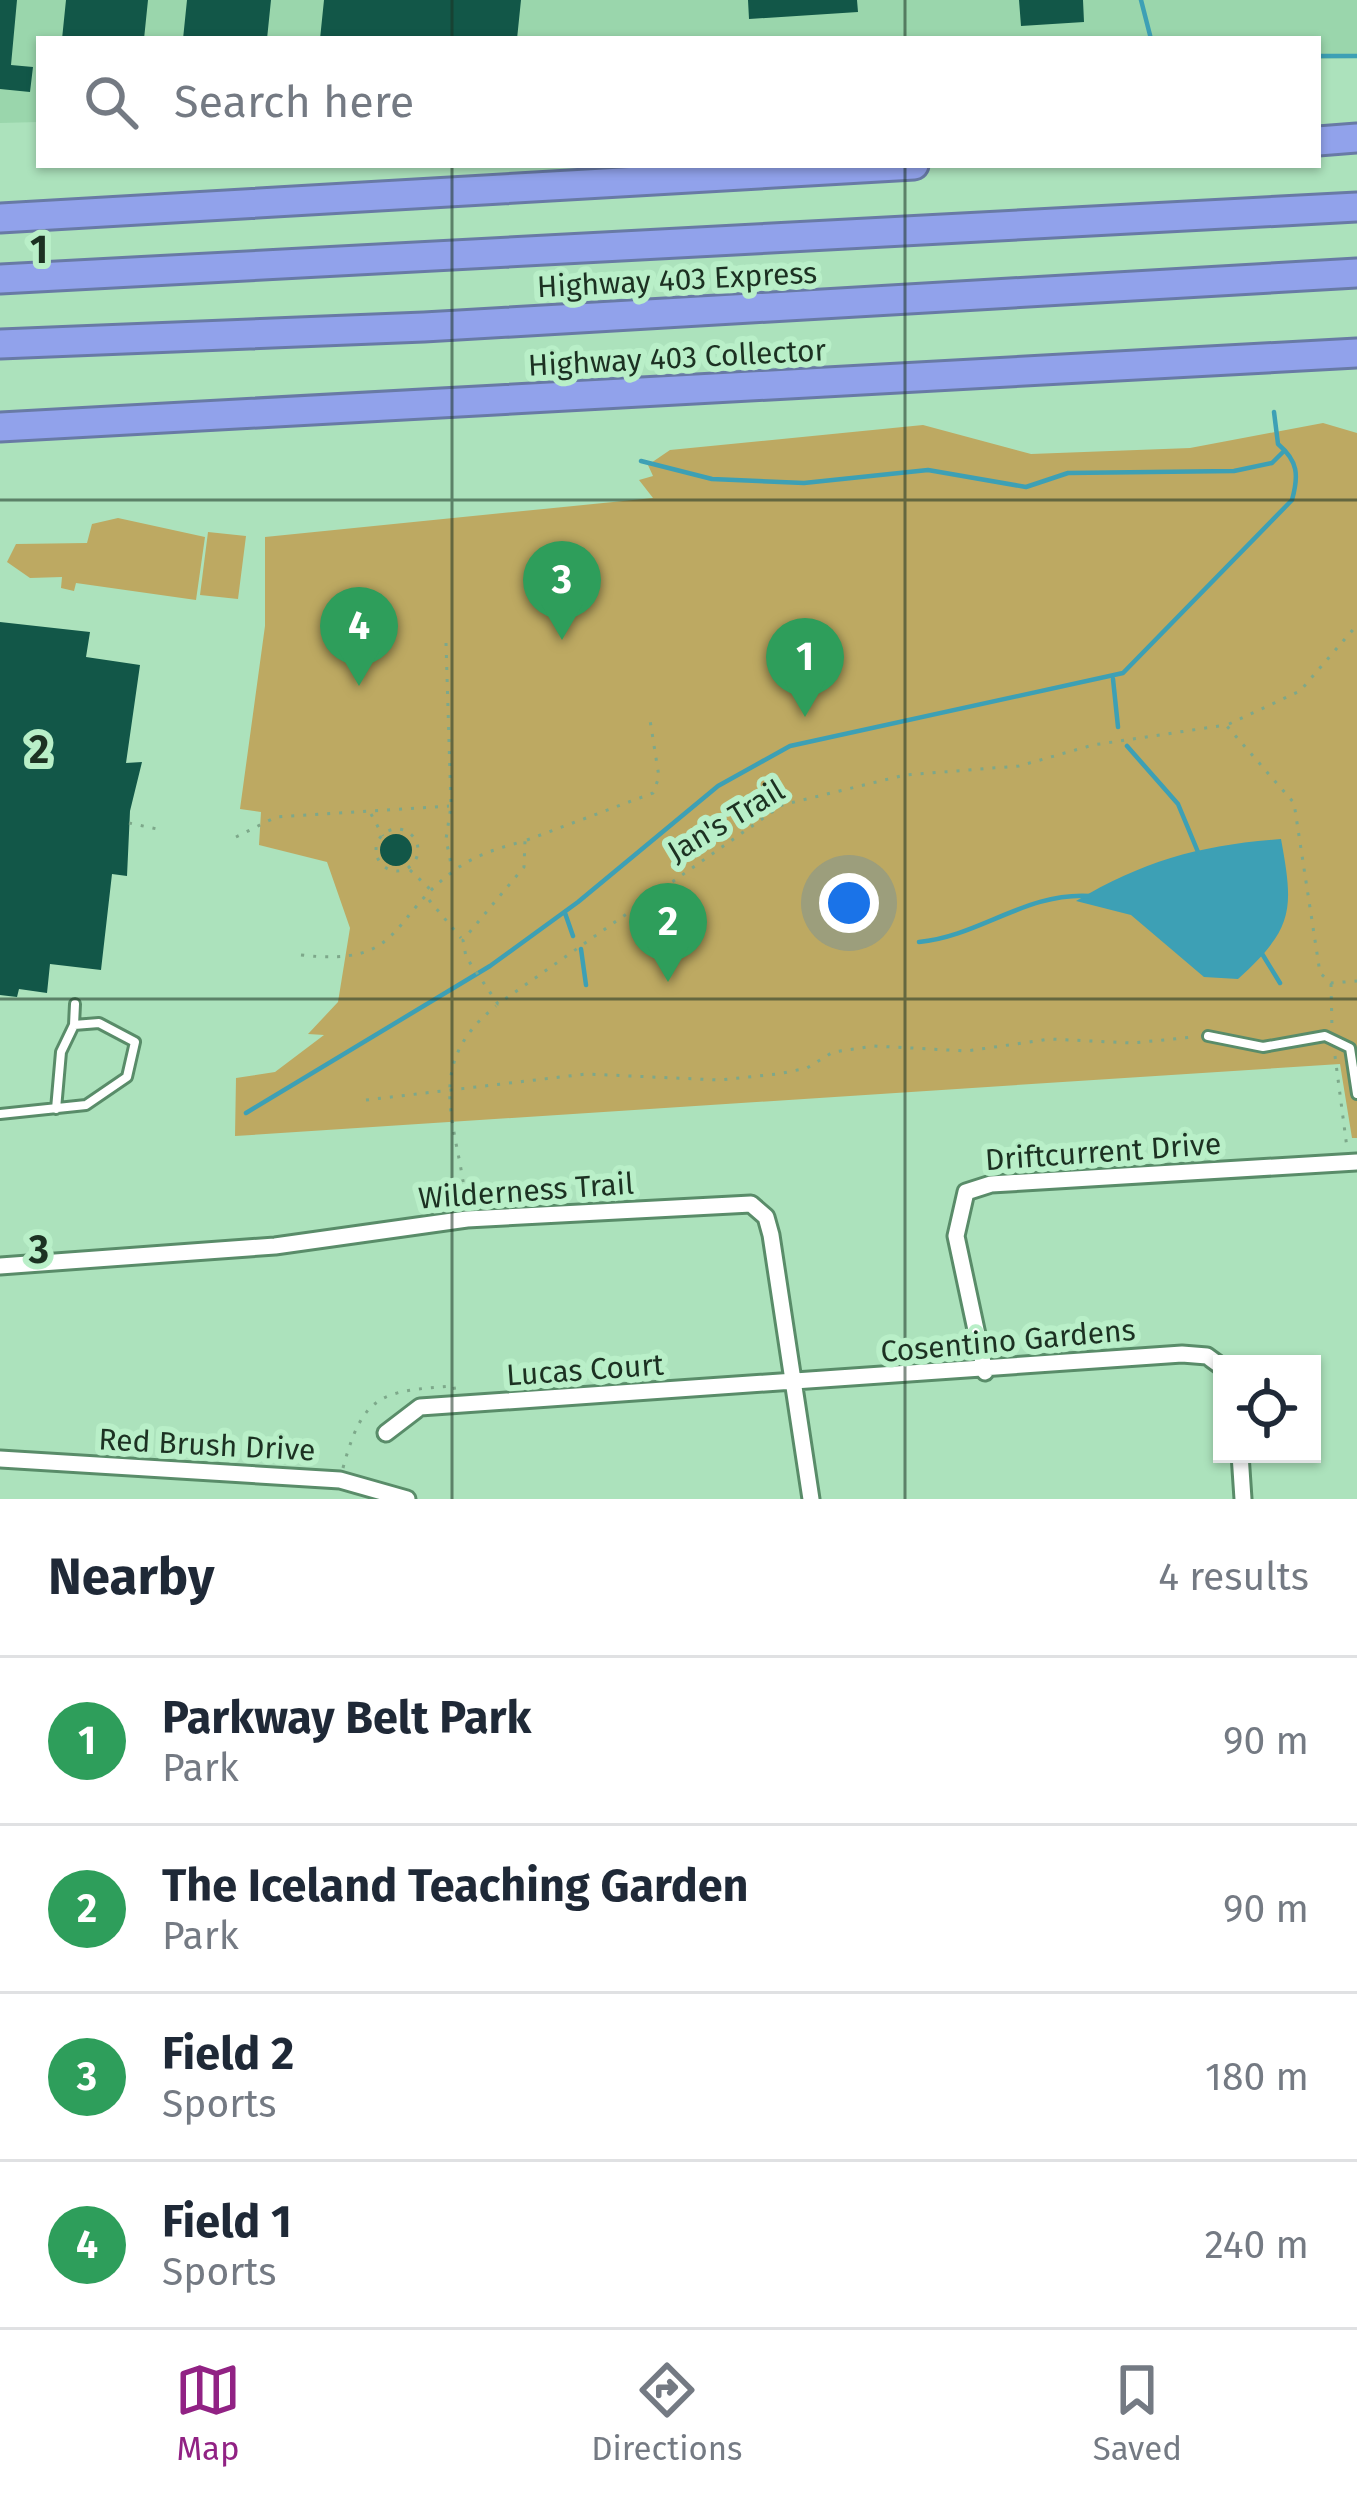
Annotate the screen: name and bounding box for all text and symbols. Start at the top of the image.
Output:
search box [36,36,1321,168]
icon: search [78,69,144,135]
text: Search here [174,75,414,129]
text: 1 [30,227,48,273]
street label: Highway 403 Express [536,255,818,305]
street label: Highway 403 Collector [527,332,827,384]
pin: 3 [523,541,601,640]
pin: 4 [320,587,398,686]
pin: 1 [766,618,844,717]
text: 2 [29,727,49,773]
street label: Jan's Trail [661,772,791,870]
your location [819,873,879,933]
pin: 2 [629,883,707,982]
street label: Driftcurrent Drive [984,1126,1222,1178]
street label: Wilderness Trail [417,1165,635,1216]
text: 3 [28,1227,49,1273]
street label: Cosentino Gardens [879,1312,1137,1370]
street label: Lucas Court [505,1347,665,1393]
map controls [1213,1355,1321,1463]
button: locate [1213,1355,1321,1463]
street label: Red Brush Drive [98,1421,316,1469]
text: Nearby [48,1546,214,1608]
text: 4 results [1158,1554,1309,1600]
text: Parkway Belt Park [162,1691,531,1745]
text: 1 [78,1718,96,1764]
text: 90 m [1223,1718,1309,1764]
text: Park [162,1745,239,1791]
text: The Iceland Teaching Garden [162,1859,749,1913]
text: 2 [77,1886,97,1932]
text: 90 m [1223,1886,1309,1932]
text: Park [162,1913,239,1959]
text: Field 2 [162,2027,294,2081]
text: 3 [77,2054,97,2100]
text: 180 m [1205,2054,1309,2100]
text: Sports [162,2081,277,2127]
text: Field 1 [162,2195,292,2249]
text: 4 [76,2222,98,2268]
text: 240 m [1204,2222,1309,2268]
text: Sports [162,2249,277,2295]
tab: Map [175,2357,241,2469]
tab: Directions [591,2357,743,2469]
tab: Saved [1093,2357,1182,2469]

